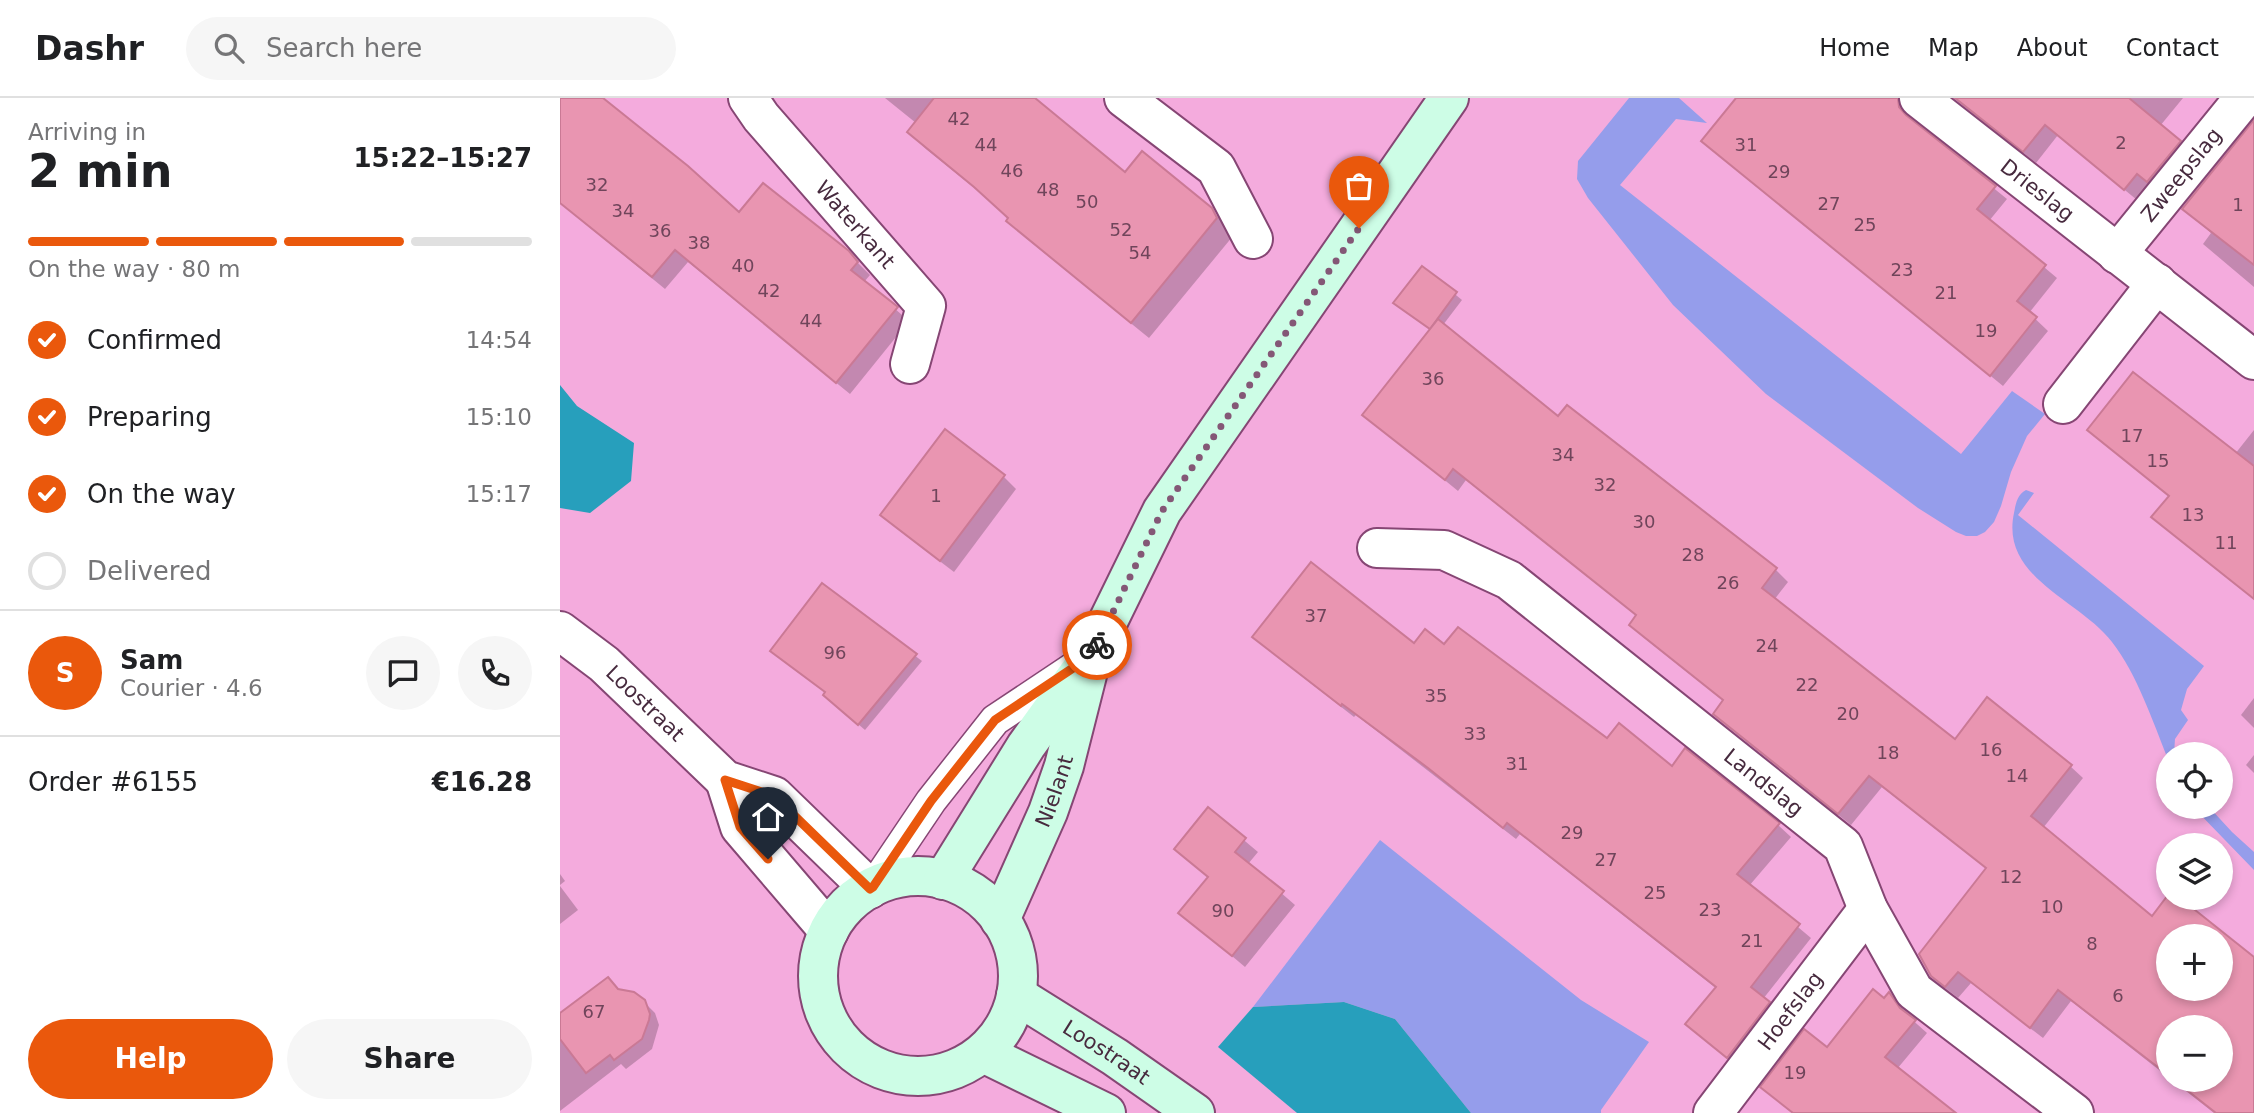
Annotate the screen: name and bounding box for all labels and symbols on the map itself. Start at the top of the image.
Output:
house number: 42 [948,108,970,129]
street label: Zweepslag [2136,123,2227,227]
house number: 2 [2115,132,2127,153]
house number: 44 [975,134,997,155]
house number: 31 [1735,134,1757,155]
street label: Drieslag [1996,154,2079,227]
pin [1329,156,1389,228]
house number: 46 [1001,160,1023,181]
house number: 29 [1768,161,1790,182]
house number: 32 [586,174,608,195]
street label: Waterkant [810,176,900,273]
house number: 48 [1037,179,1059,200]
house number: 50 [1076,191,1098,212]
house number: 27 [1818,193,1840,214]
house number: 1 [2232,194,2244,215]
house number: 34 [612,200,634,221]
house number: 25 [1854,214,1876,235]
house number: 52 [1110,219,1132,240]
house number: 36 [649,220,671,241]
house number: 38 [688,232,710,253]
house number: 54 [1129,242,1151,263]
house number: 40 [732,255,754,276]
house number: 23 [1891,259,1913,280]
house number: 42 [758,280,780,301]
house number: 21 [1935,282,1957,303]
house number: 44 [800,310,822,331]
house number: 19 [1975,320,1997,341]
house number: 36 [1422,368,1444,389]
house number: 17 [2121,425,2143,446]
house number: 34 [1552,444,1574,465]
house number: 15 [2147,450,2169,471]
house number: 32 [1594,474,1616,495]
house number: 1 [930,485,942,506]
house number: 13 [2182,504,2204,525]
house number: 30 [1633,511,1655,532]
house number: 11 [2215,532,2237,553]
house number: 28 [1682,544,1704,565]
house number: 26 [1717,572,1739,593]
house number: 37 [1305,605,1327,626]
courier [1062,610,1132,680]
house number: 24 [1756,635,1778,656]
house number: 96 [824,642,846,663]
street label: Loostraat [601,661,689,746]
house number: 22 [1796,674,1818,695]
house number: 35 [1425,685,1447,706]
house number: 20 [1837,703,1859,724]
house number: 33 [1464,723,1486,744]
house number: 16 [1980,739,2002,760]
house number: 18 [1877,742,1899,763]
street label: Landslag [1719,744,1808,821]
street label: Nielant [1031,753,1078,831]
house number: 31 [1506,753,1528,774]
house number: 14 [2006,765,2028,786]
pin [738,787,798,859]
house number: 29 [1561,822,1583,843]
house number: 27 [1595,849,1617,870]
house number: 12 [2000,866,2022,887]
house number: 25 [1644,882,1666,903]
house number: 10 [2041,896,2063,917]
house number: 23 [1699,899,1721,920]
house number: 90 [1212,900,1234,921]
house number: 21 [1741,930,1763,951]
house number: 8 [2086,933,2098,954]
street label: Hoefslag [1753,967,1828,1055]
house number: 6 [2112,985,2124,1006]
house number: 67 [583,1001,605,1022]
street label: Loostraat [1058,1015,1154,1090]
house number: 19 [1784,1062,1806,1083]

